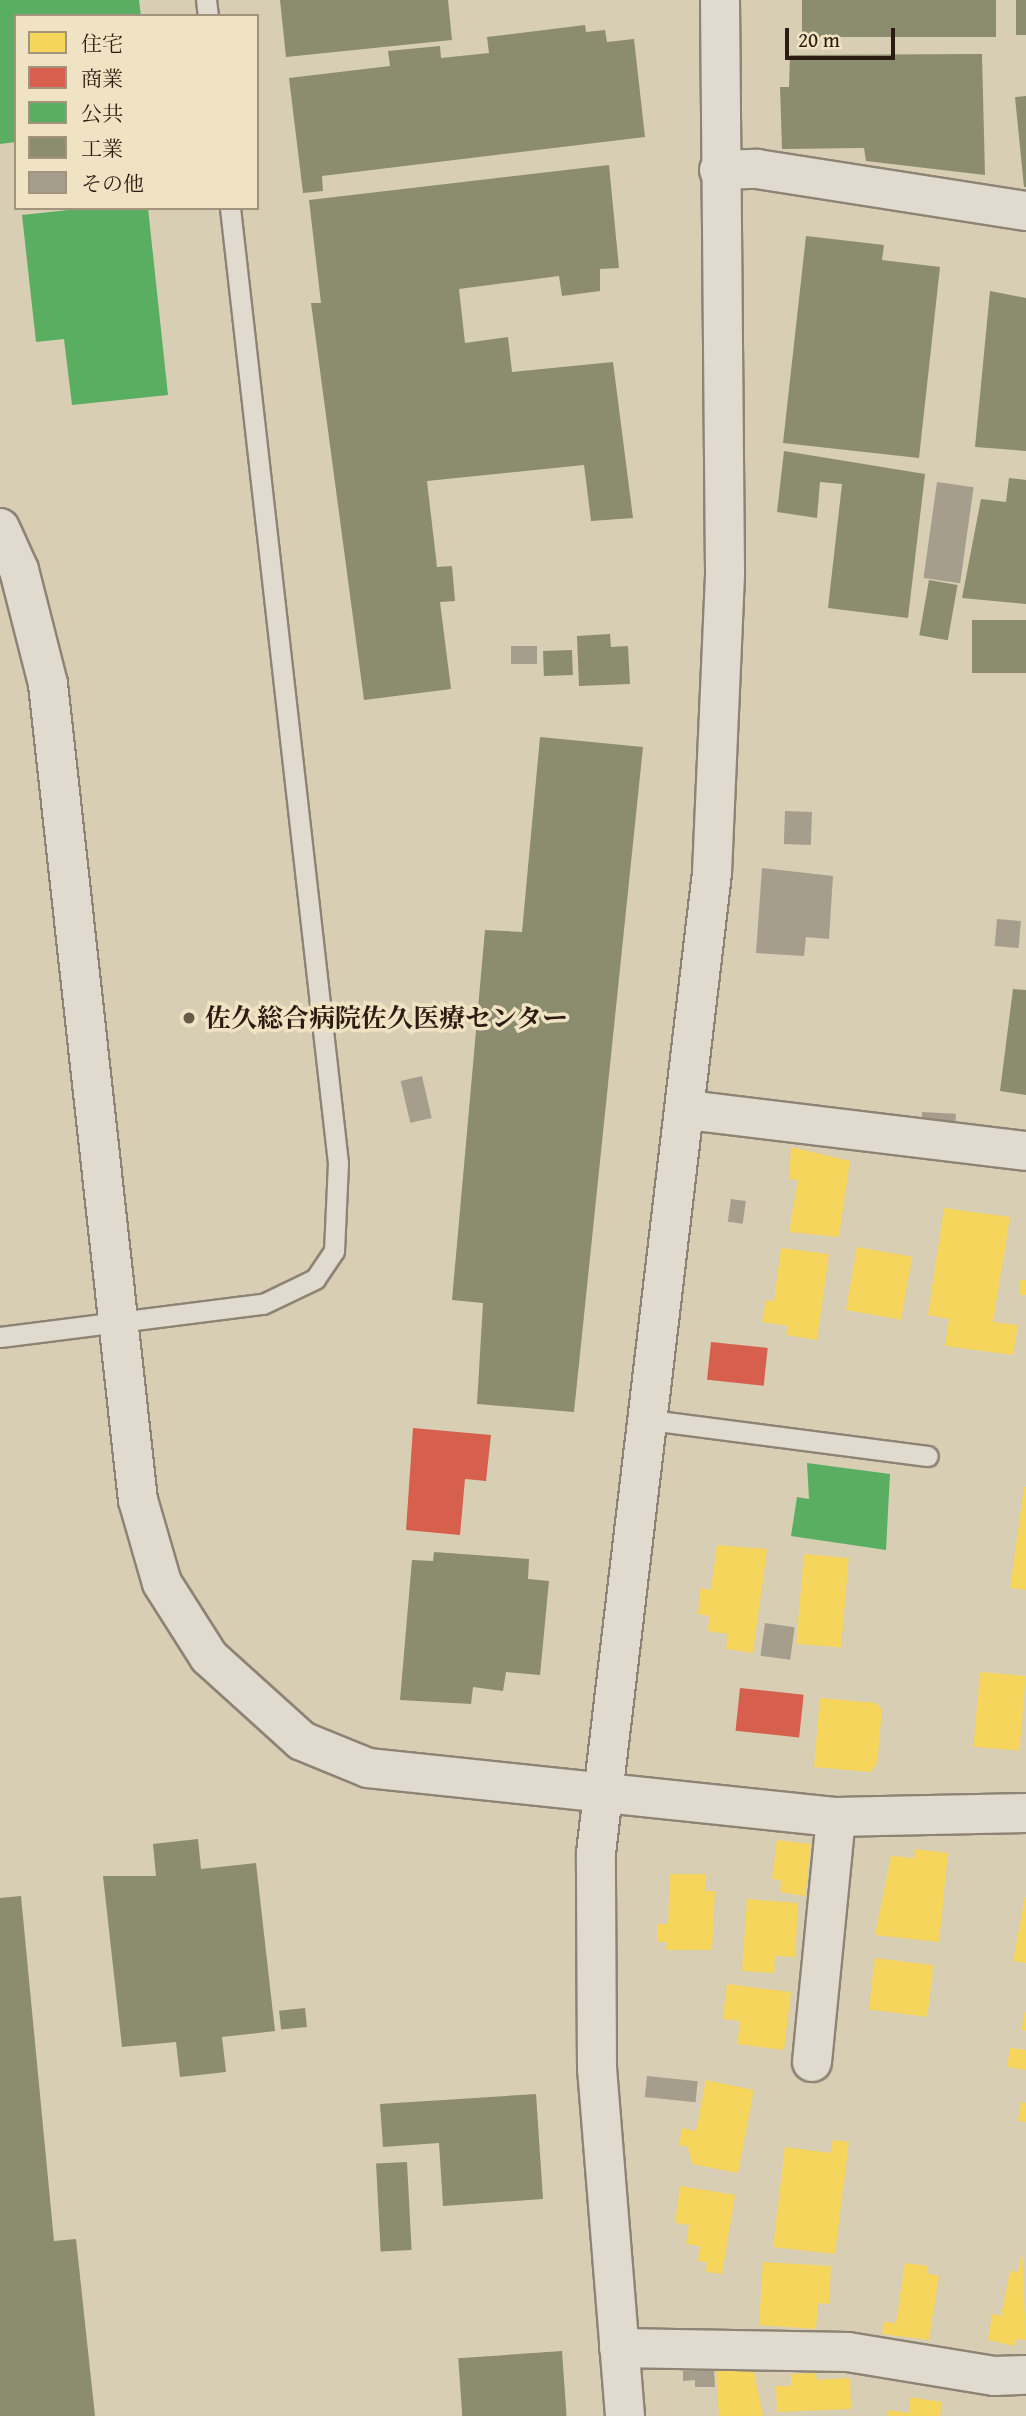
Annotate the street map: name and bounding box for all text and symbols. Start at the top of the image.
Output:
legend [14,14,259,210]
scale bar [788,14,898,58]
text: 20 m [798,24,840,55]
text: 住宅 [81,28,123,59]
text: 商業 [81,63,123,94]
text: 公共 [81,98,123,129]
text: 工業 [81,133,123,164]
text: その他 [81,168,144,199]
place label: 佐久総合病院佐久医療センター [205,1002,569,1034]
marker: 佐久総合病院佐久医療センター [179,1008,199,1028]

